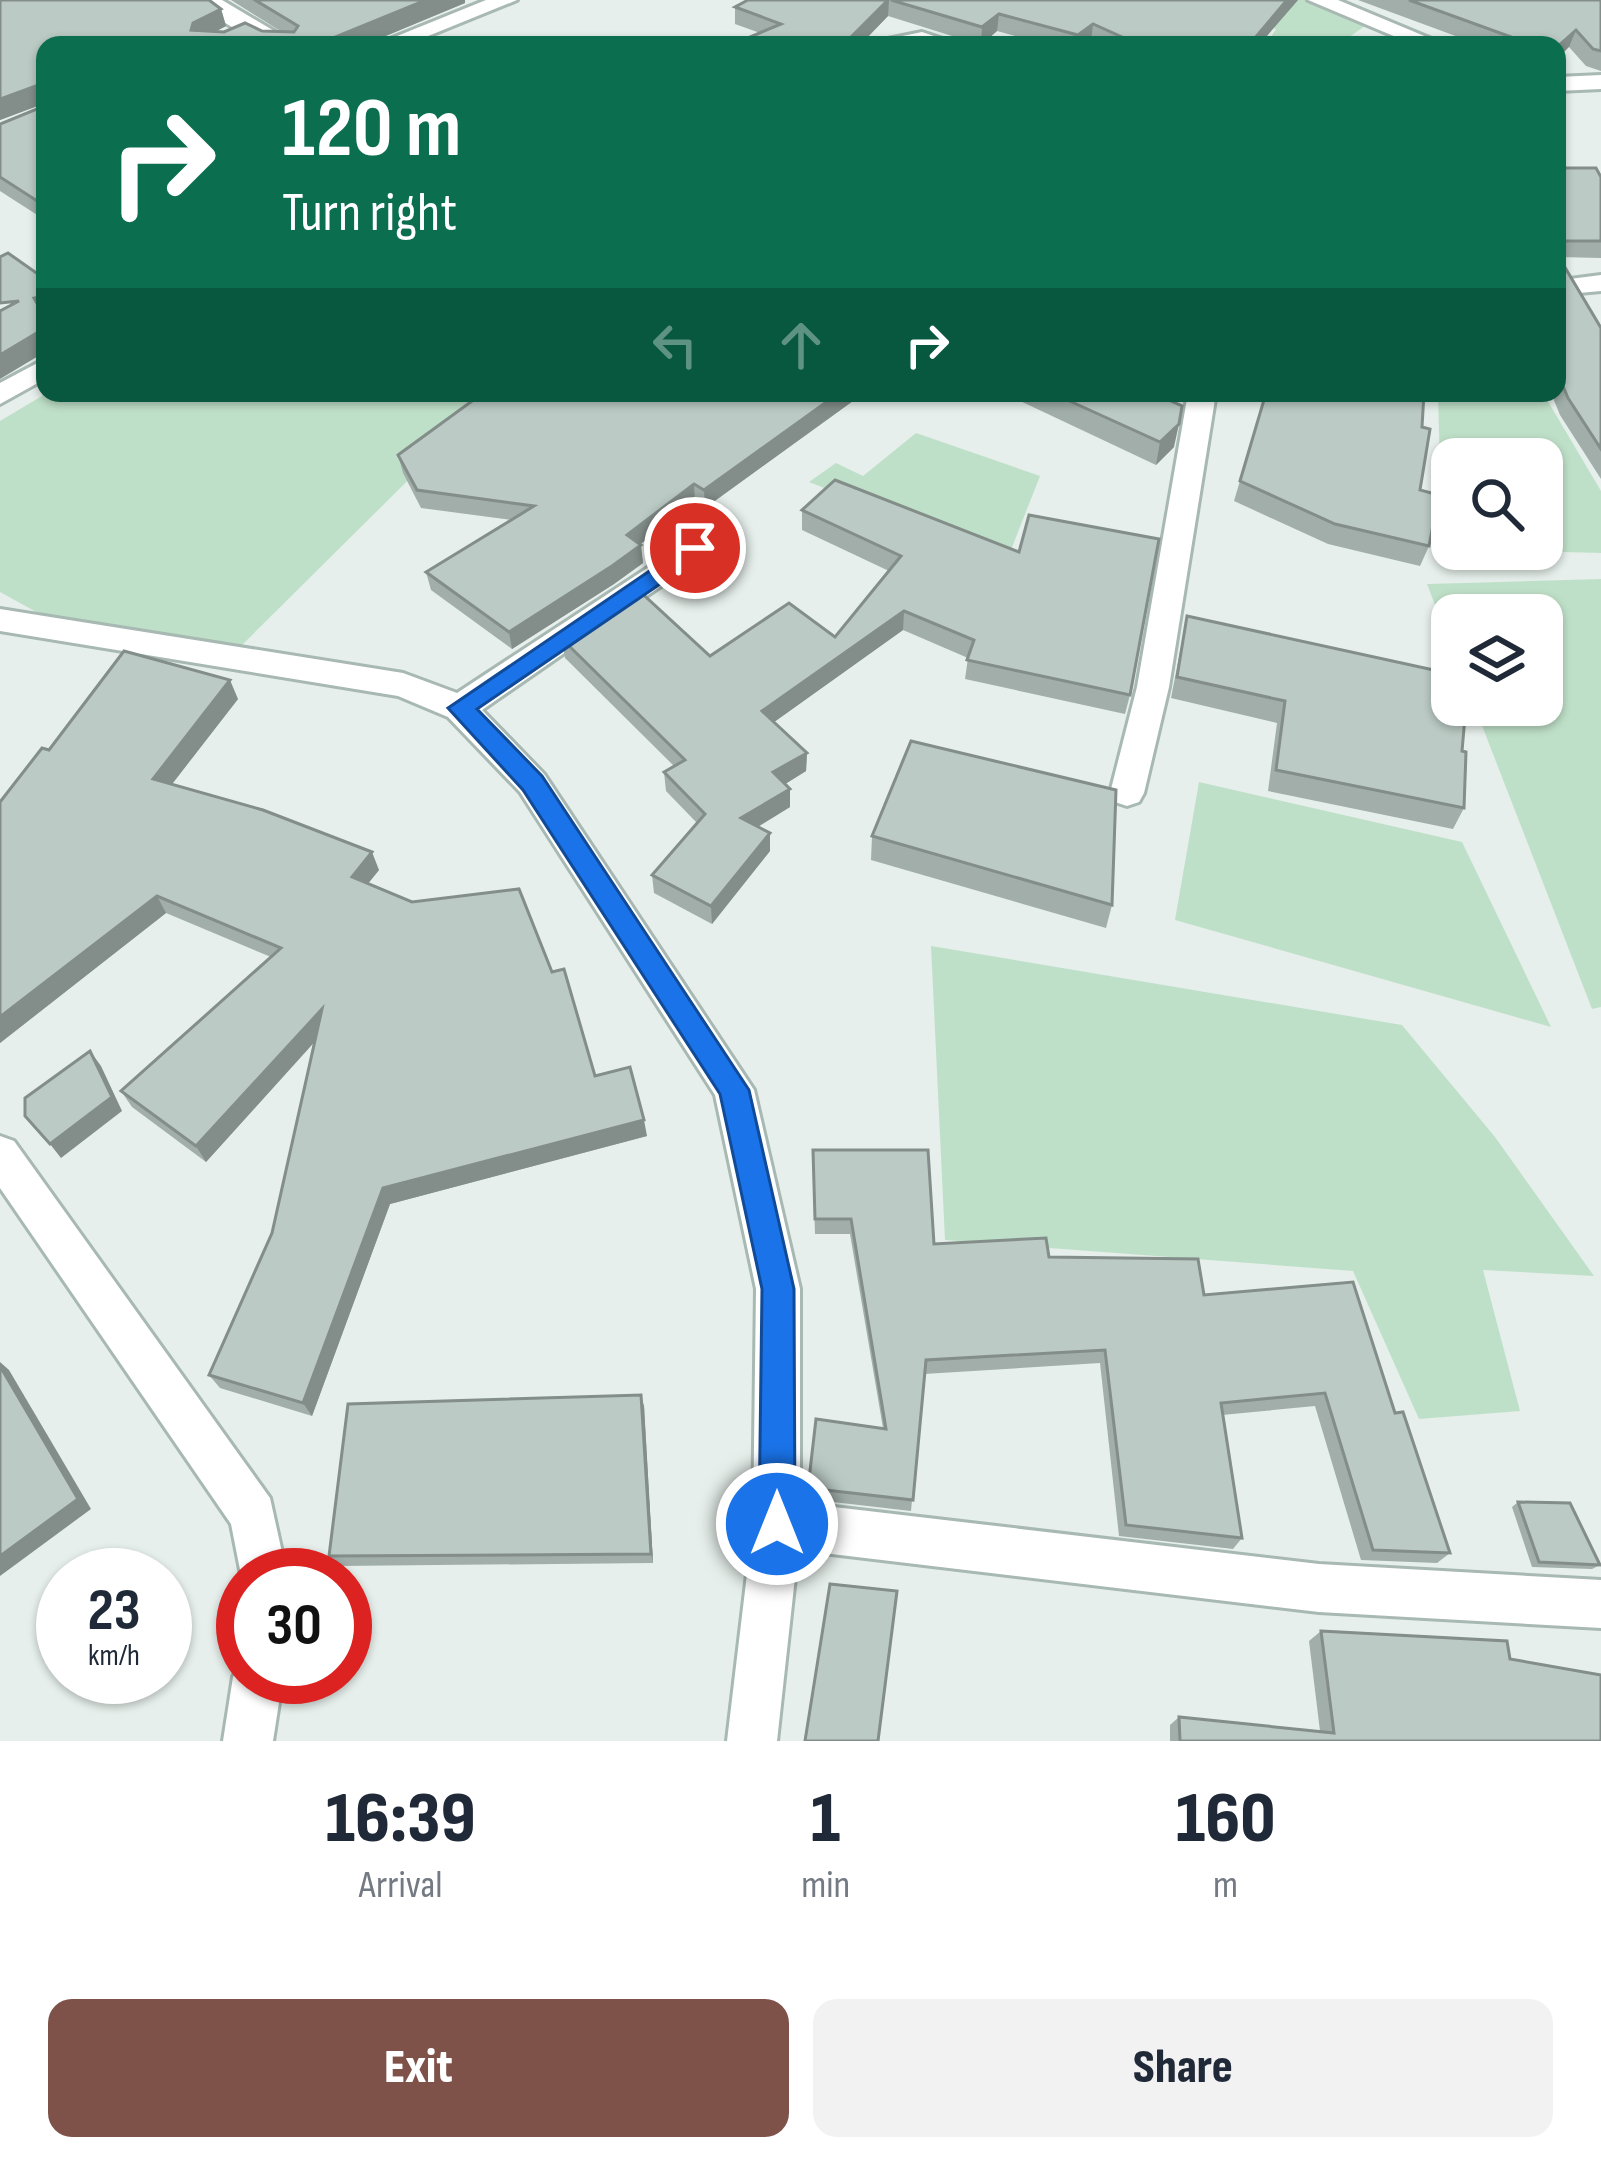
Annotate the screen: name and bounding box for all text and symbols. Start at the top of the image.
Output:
text: 120 m [282,79,461,180]
icon: right [84,84,240,240]
text: Turn right [282,181,457,246]
icon: left [642,312,708,378]
icon: ahead [768,312,834,378]
icon: right [894,312,960,378]
map controls [1431,438,1563,726]
button: search [1431,438,1563,570]
pin [644,497,746,599]
icon: arrive [662,515,728,581]
button: layers [1431,594,1563,726]
position arrow [714,1461,840,1587]
speed limit sign: 30 [216,1548,372,1704]
text: 23 [87,1575,141,1647]
text: km/h [88,1638,140,1674]
text: 16:39 [326,1776,476,1863]
text: 1 [811,1776,840,1863]
text: 160 [1176,1776,1275,1863]
text: Arrival [359,1862,442,1909]
text: min [801,1862,850,1909]
text: m [1213,1862,1238,1909]
button: Exit [48,1999,789,2137]
button: Share [813,1999,1553,2137]

